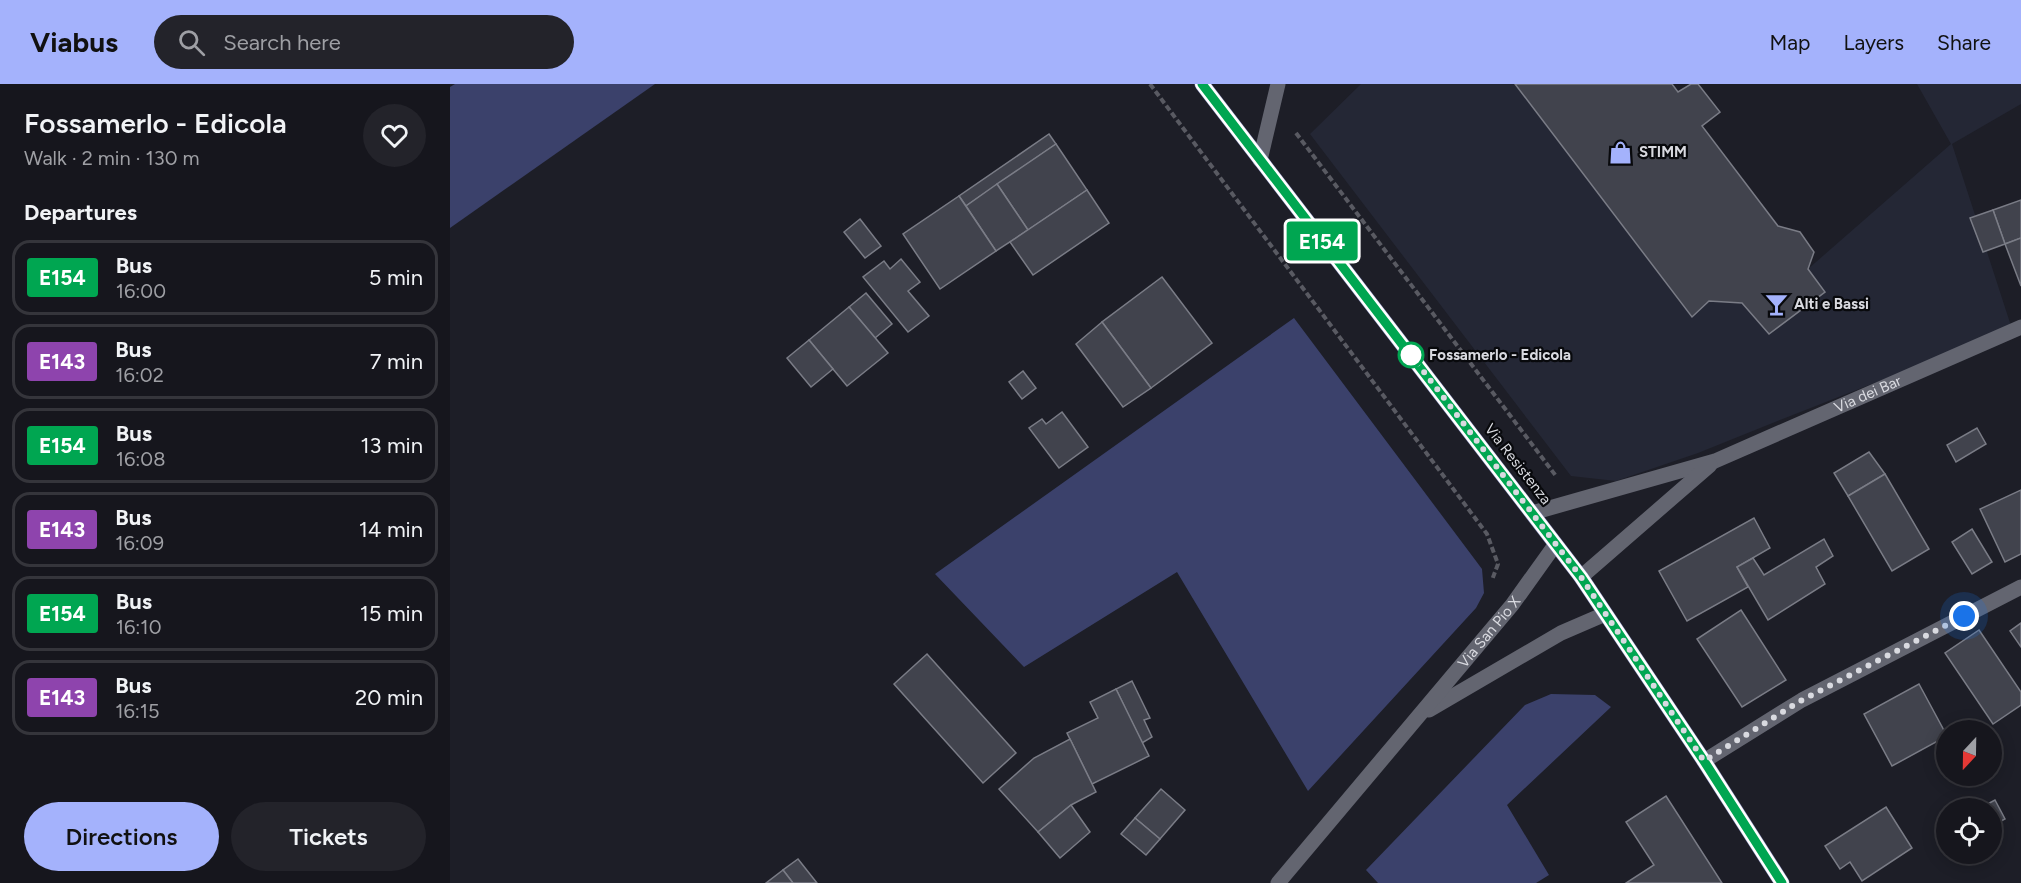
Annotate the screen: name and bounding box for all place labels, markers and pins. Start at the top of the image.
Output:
shop icon: STIMM [1608,139,1634,165]
place label: STIMM [1639,143,1687,161]
bar icon: Alti e Bassi [1763,291,1789,317]
place label: Alti e Bassi [1794,295,1869,313]
marker: Fossamerlo - Edicola [1398,342,1424,368]
place label: Fossamerlo - Edicola [1429,346,1571,364]

